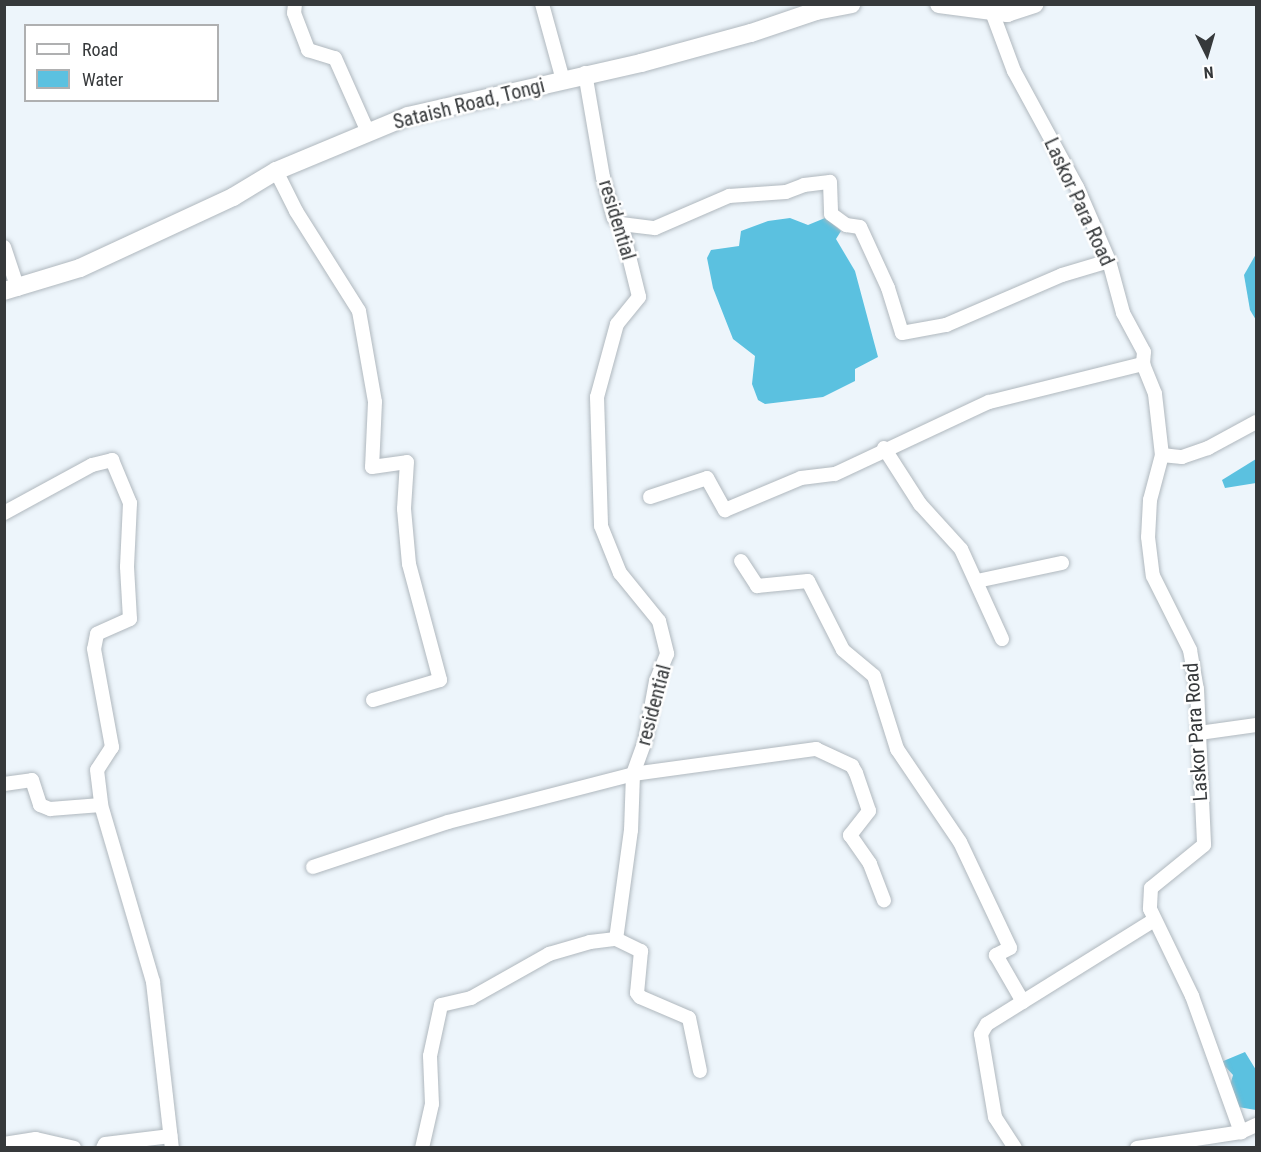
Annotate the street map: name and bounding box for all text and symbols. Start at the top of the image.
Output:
legend [24,24,219,102]
north arrow [1177,24,1237,84]
text: Road [82,39,118,60]
text: N [1203,63,1214,82]
text: Water [82,69,123,90]
street label: Sataish Road, Tongi [391,74,547,134]
street label: Laskor Para Road [1039,134,1119,270]
street label: residential [593,177,641,263]
street label: residential [632,662,676,748]
street label: Laskor Para Road [1179,662,1213,802]

